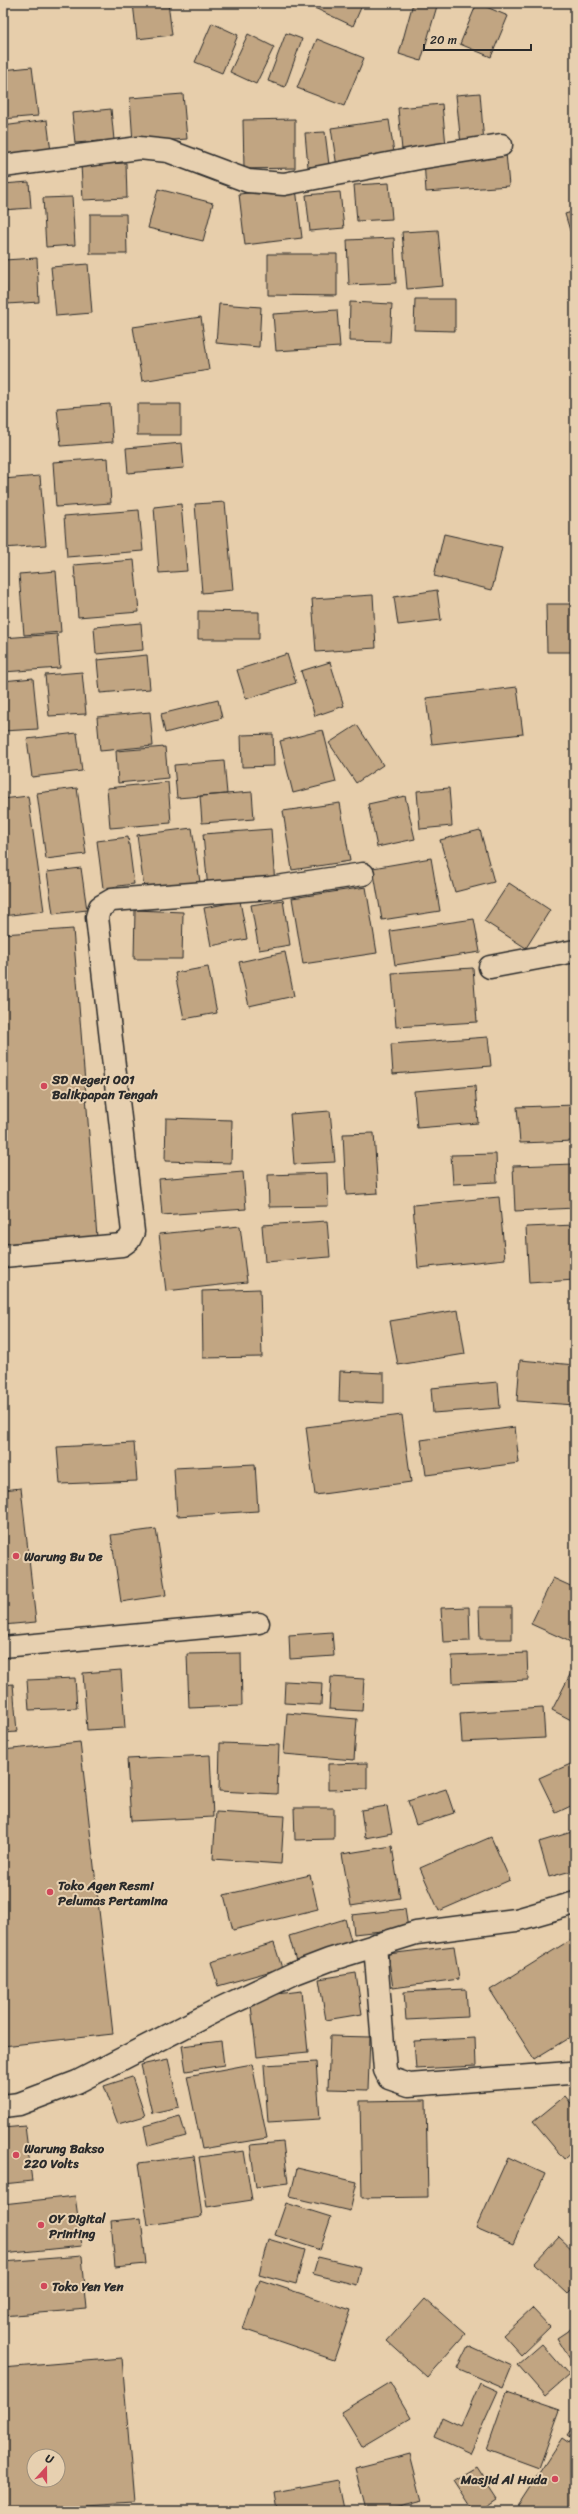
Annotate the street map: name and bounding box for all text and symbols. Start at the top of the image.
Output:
scale bar [424,26,531,52]
text: 20 m [430,29,457,51]
place label: SD Negeri 001 Balikpapan Tengah [51,1068,158,1106]
marker: SD Negeri 001 Balikpapan Tengah [39,1081,49,1091]
place label: Warung Bu De [24,1545,103,1568]
marker: Warung Bu De [11,1551,21,1561]
place label: Toko Agen Resmi Pelumas Pertamina [58,1874,168,1912]
marker: Toko Agen Resmi Pelumas Pertamina [45,1887,55,1897]
place label: Warung Bakso 220 Volts [23,2137,104,2175]
marker: Warung Bakso 220 Volts [11,2150,21,2160]
place label: OY Digital Printing [48,2207,107,2245]
marker: OY Digital Printing [36,2220,46,2230]
place label: Toko Yen Yen [52,2275,124,2298]
marker: Toko Yen Yen [39,2281,49,2291]
north arrow [26,2448,66,2488]
text: U [43,2449,57,2470]
place label: Masjid Al Huda [460,2468,547,2491]
marker: Masjid Al Huda [550,2474,560,2484]

